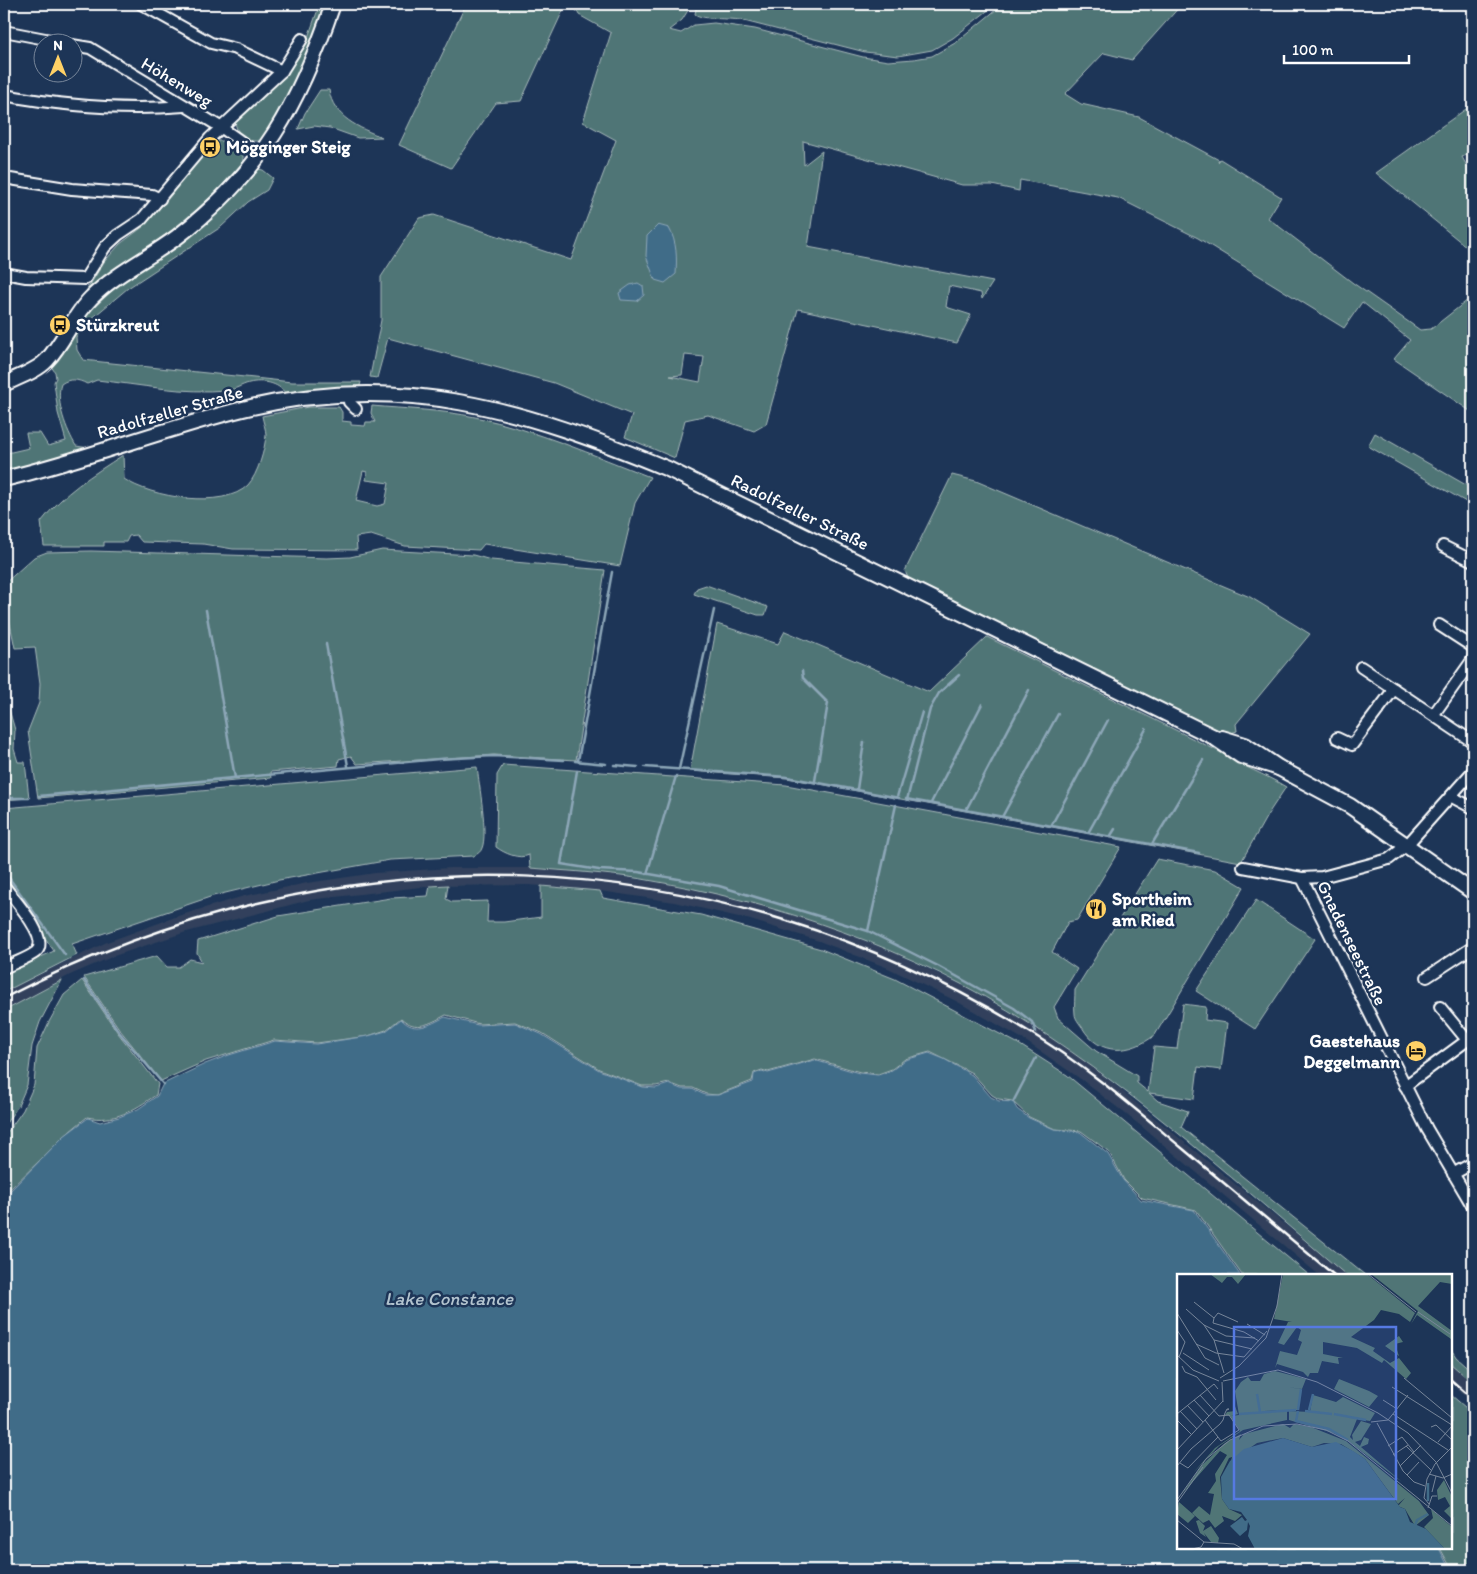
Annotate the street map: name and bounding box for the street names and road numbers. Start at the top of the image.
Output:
street label: Höhenweg [137,52,217,112]
street label: Radolfzeller Straße [94,381,246,443]
street label: Radolfzeller Straße [727,469,873,555]
street label: Gnadenseestraße [1312,877,1392,1009]

